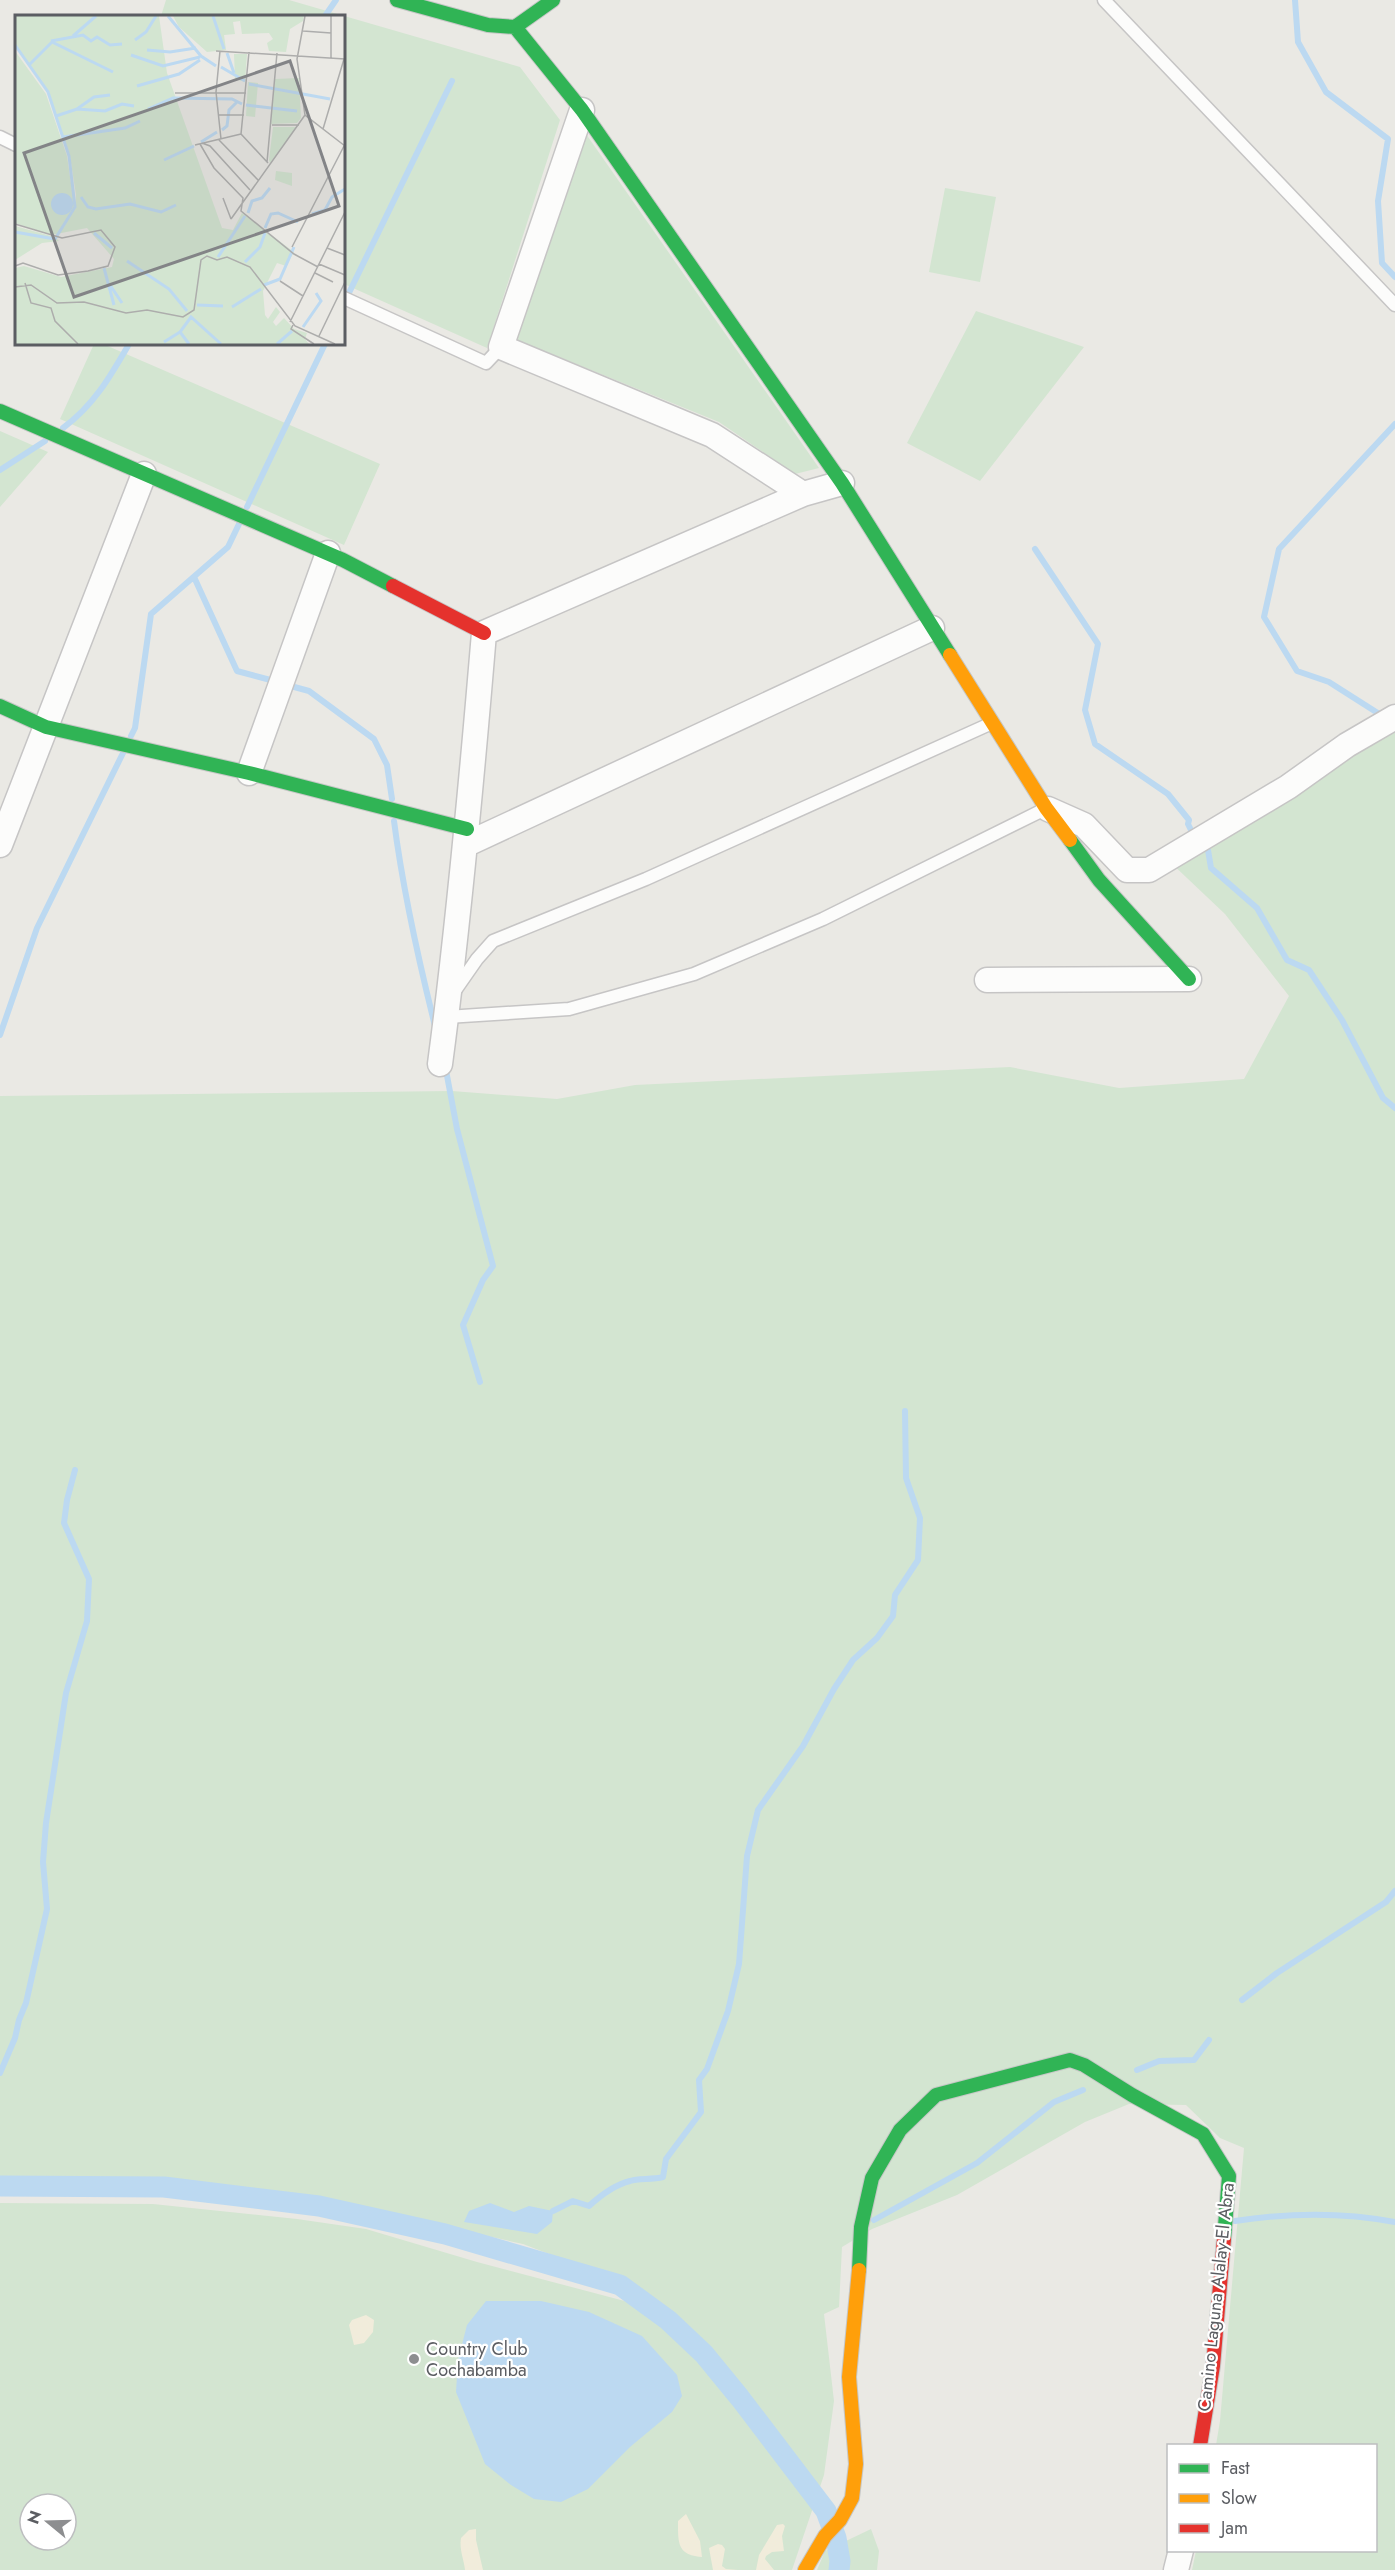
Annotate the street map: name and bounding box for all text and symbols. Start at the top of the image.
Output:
inset map [15,15,345,345]
street label: Camino Laguna Alalay-El Abra [1191,2181,1241,2413]
place label: Country Club Cochabamba [426,2336,528,2383]
marker: Country Club Cochabamba [407,2352,421,2366]
legend [1167,2444,1377,2552]
text: Fast [1221,2455,1250,2481]
text: Slow [1221,2485,1258,2511]
north arrow [18,2492,78,2552]
text: N [21,2508,47,2527]
text: Jam [1219,2515,1248,2541]

